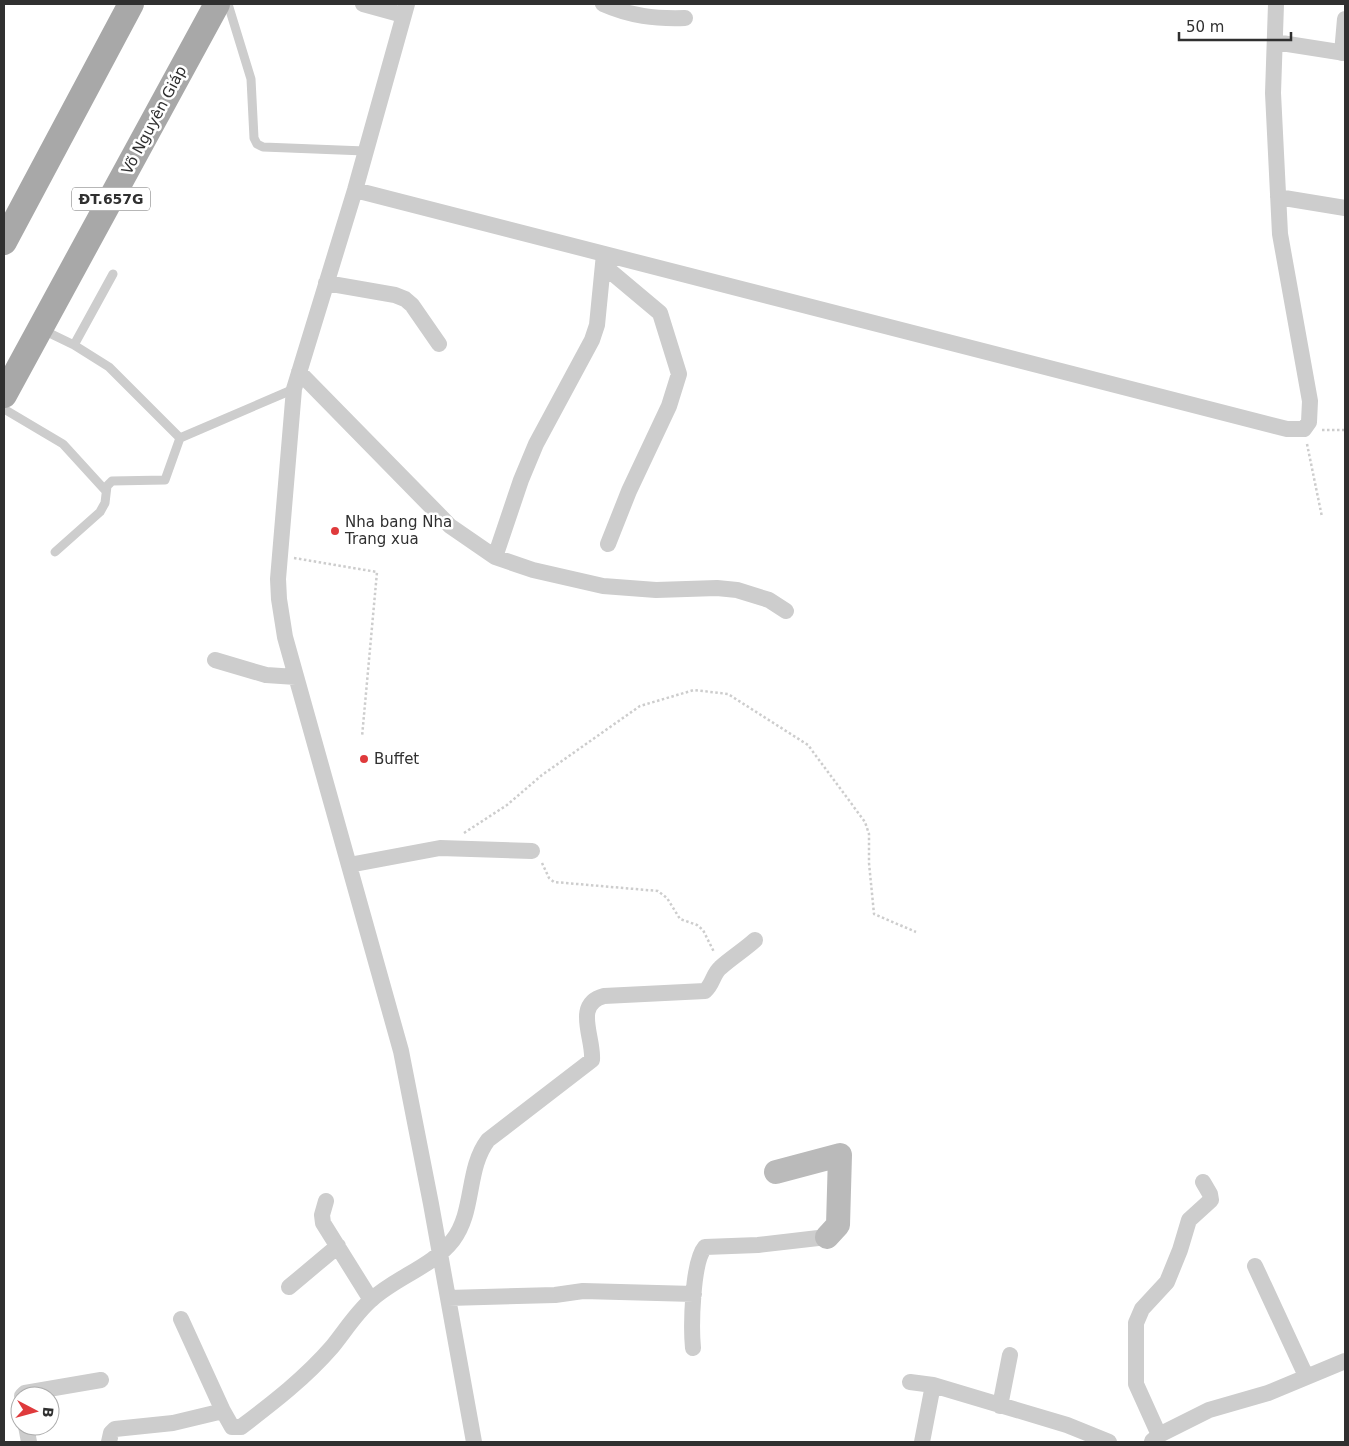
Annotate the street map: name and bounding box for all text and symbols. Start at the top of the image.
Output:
scale bar [1179,10,1292,42]
text: 50 m [1186,18,1224,36]
street label: Võ Nguyên Giáp [118,63,190,177]
road number: ĐT.657G [72,188,150,210]
place label: Nha bang Nha Trang xua [344,513,452,548]
marker: Nha bang Nha Trang xua [329,525,341,537]
place label: Buffet [374,750,419,768]
marker: Buffet [358,753,370,765]
north arrow [10,1386,60,1436]
text: B [39,1406,56,1419]

